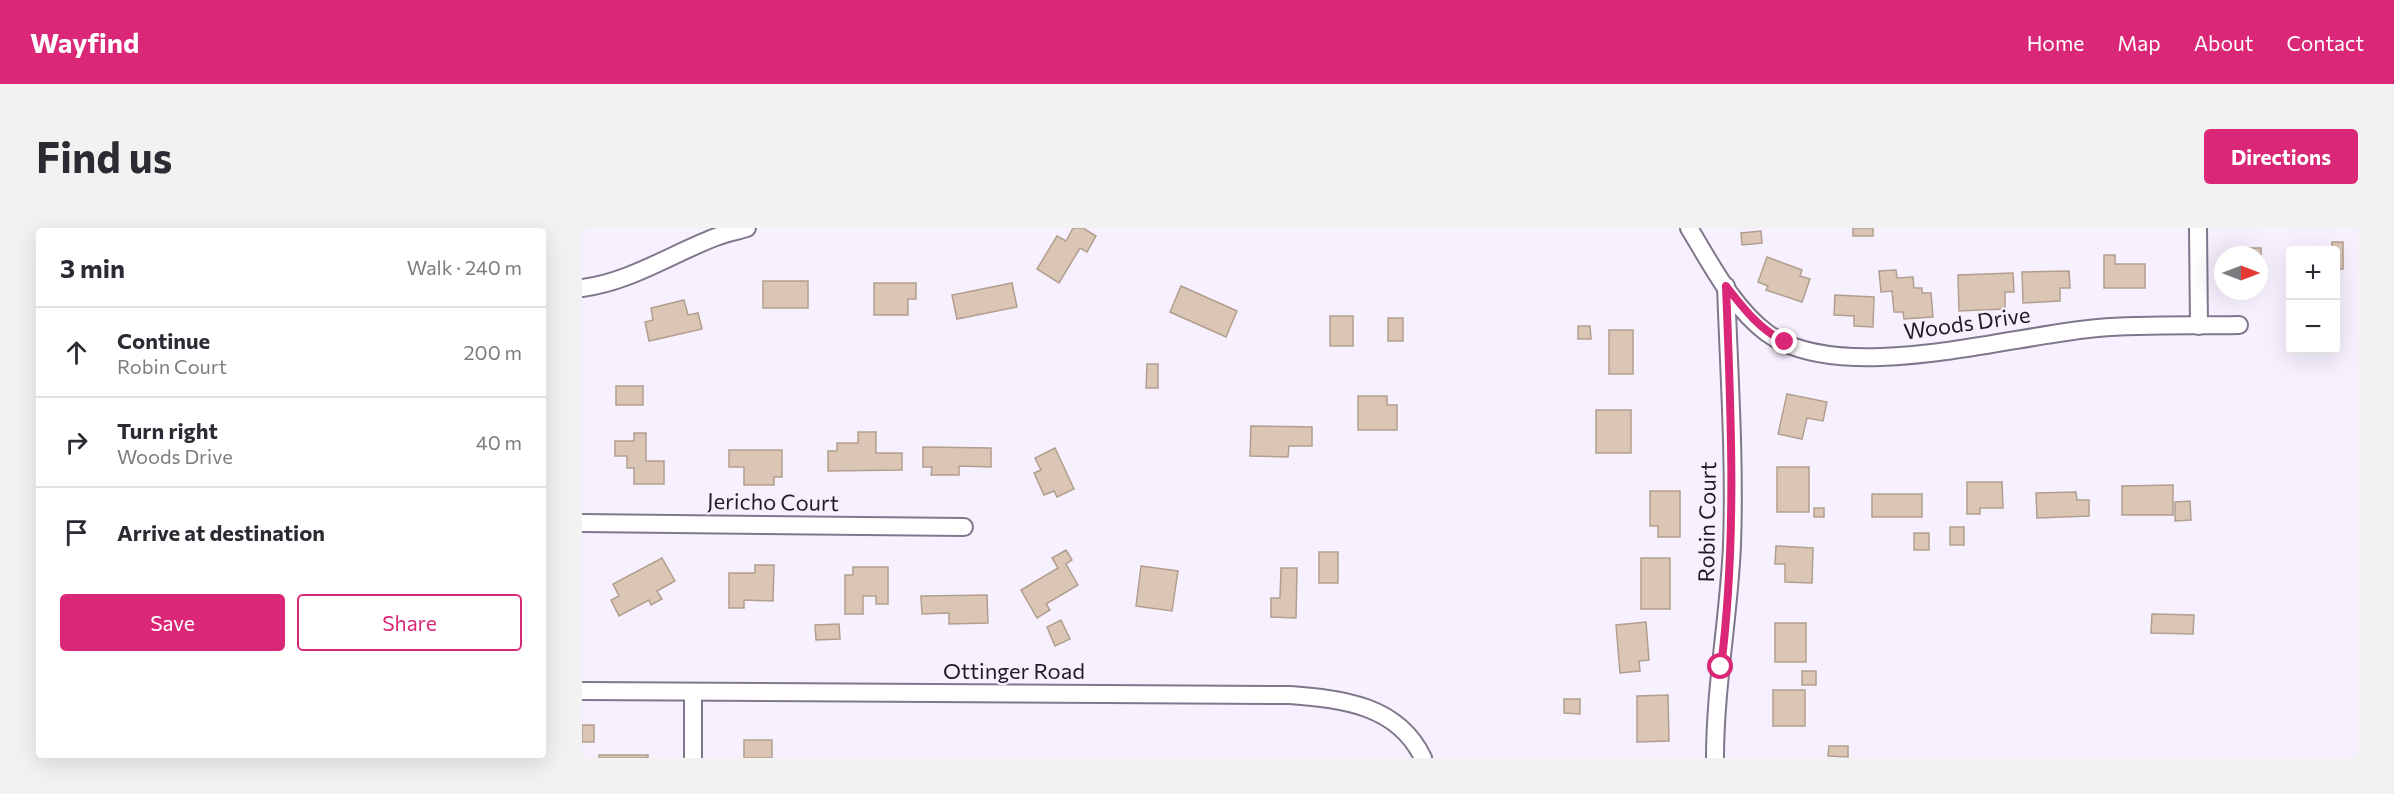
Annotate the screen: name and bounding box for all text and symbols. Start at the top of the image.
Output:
text: Wayfind [30,25,139,59]
text: Home [2027,30,2084,55]
text: Map [2117,30,2161,55]
text: About [2194,30,2253,55]
text: Contact [2286,30,2364,55]
button: Directions [2204,129,2358,184]
text: Find us [36,130,172,182]
north arrow [2214,246,2268,300]
map controls [2286,246,2340,354]
button: + [2286,246,2340,300]
text: 3 min [60,252,125,283]
text: Walk · 240 m [407,255,522,279]
street label: Woods Drive [1902,300,2032,345]
button: − [2286,300,2340,354]
text: Continue [117,327,210,354]
route end [1771,328,1797,354]
icon: ahead [60,336,93,369]
text: 200 m [464,340,522,364]
text: Robin Court [117,354,227,378]
text: Turn right [117,417,218,444]
icon: right [60,426,93,459]
text: 40 m [476,430,522,454]
text: Woods Drive [117,444,233,468]
street label: Robin Court [1692,461,1721,583]
street label: Jericho Court [707,487,839,516]
icon: arrive [60,516,93,549]
text: Arrive at destination [117,519,325,546]
button: Save [60,594,285,651]
button: Share [297,594,522,651]
route start [1707,653,1733,679]
street label: Ottinger Road [943,657,1085,684]

